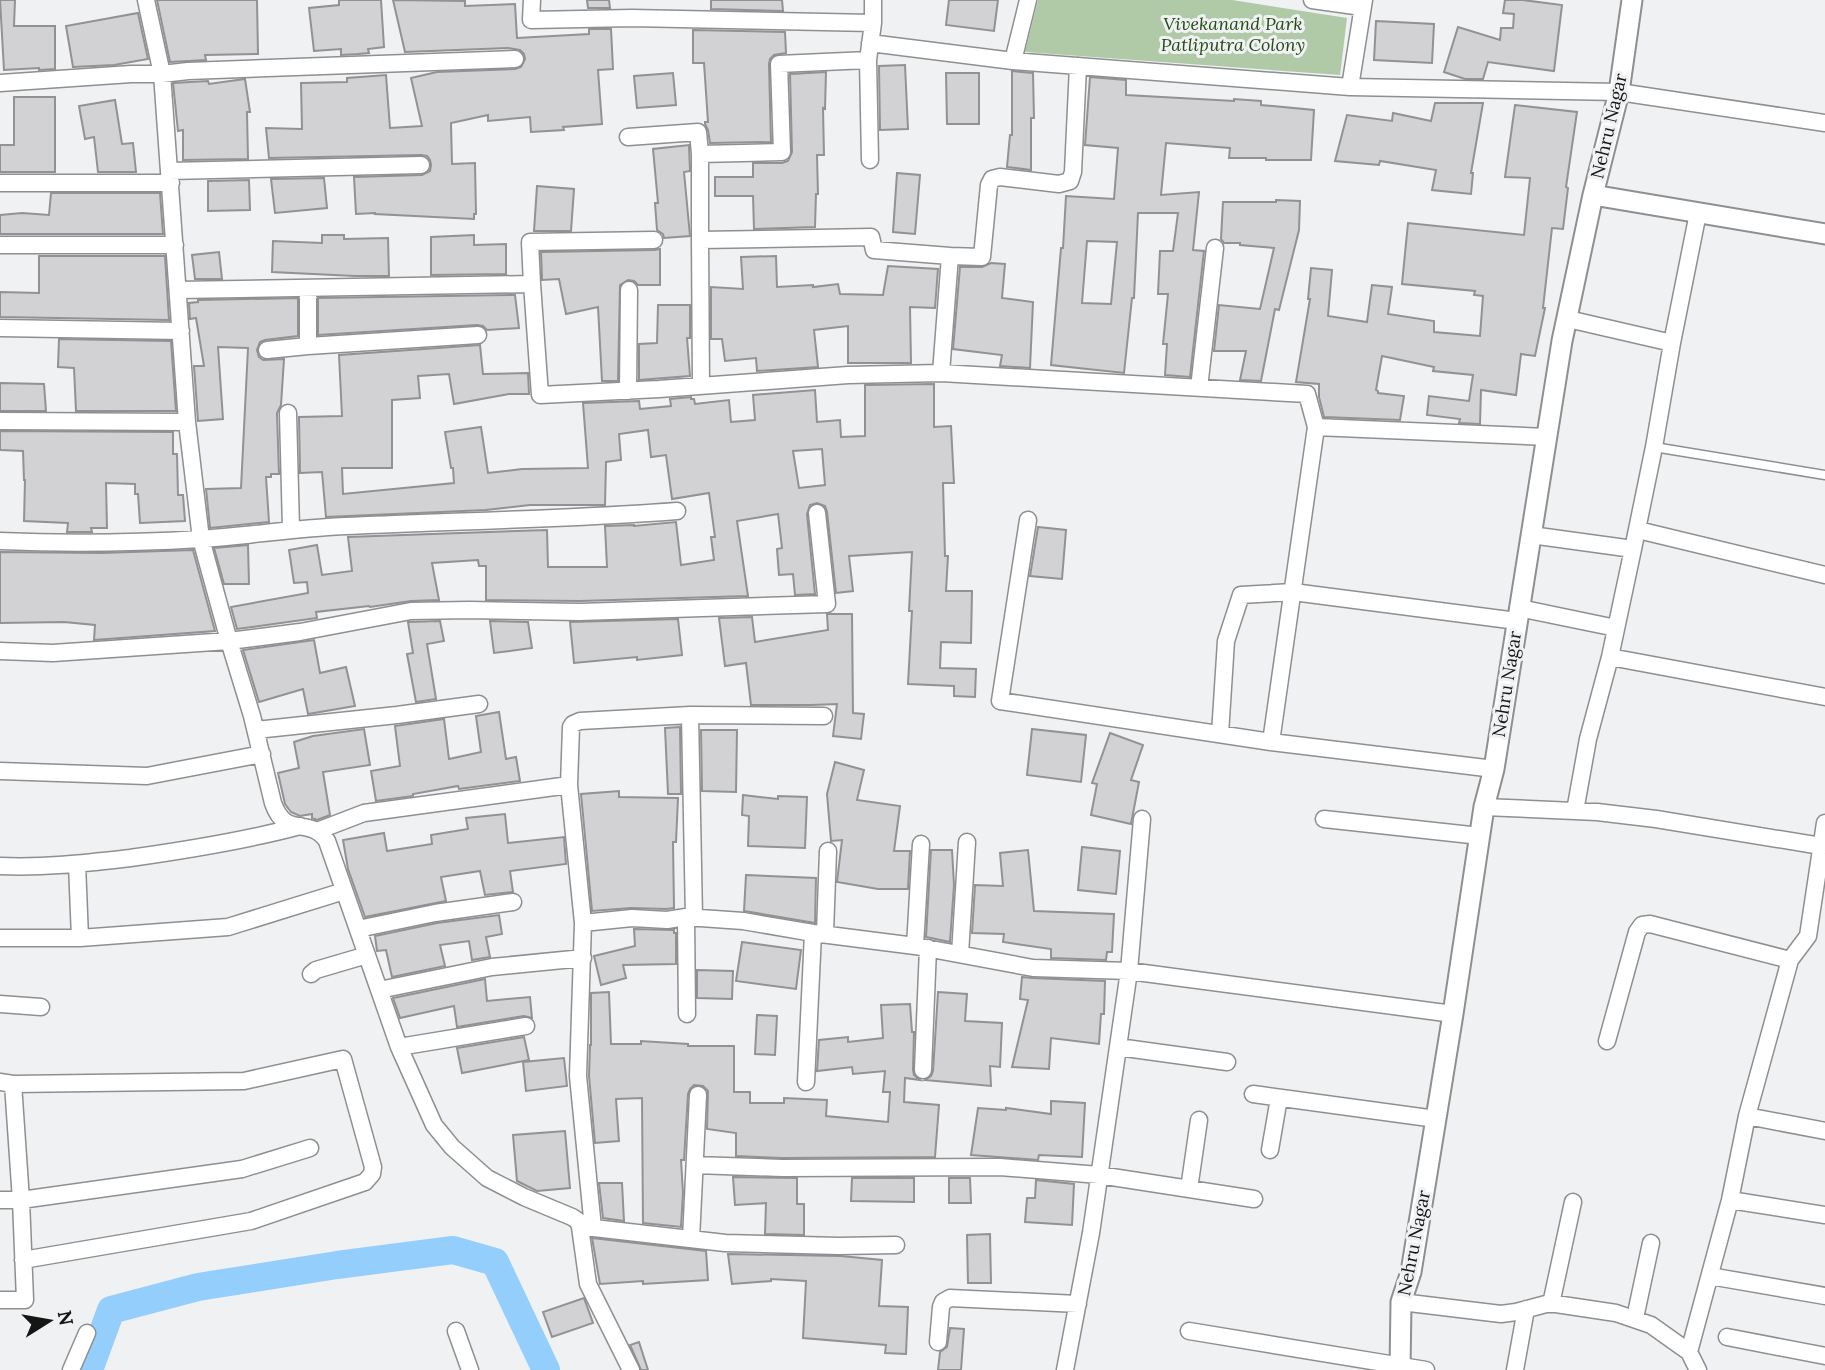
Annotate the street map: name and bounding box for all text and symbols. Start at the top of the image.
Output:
park label: Vivekanand Park Patliputra Colony [1161,12,1305,56]
street label: Nehru Nagar [1585,71,1632,181]
street label: Nehru Nagar [1487,629,1526,739]
street label: Nehru Nagar [1392,1188,1435,1298]
north arrow [14,1286,84,1356]
text: N [53,1308,79,1328]

